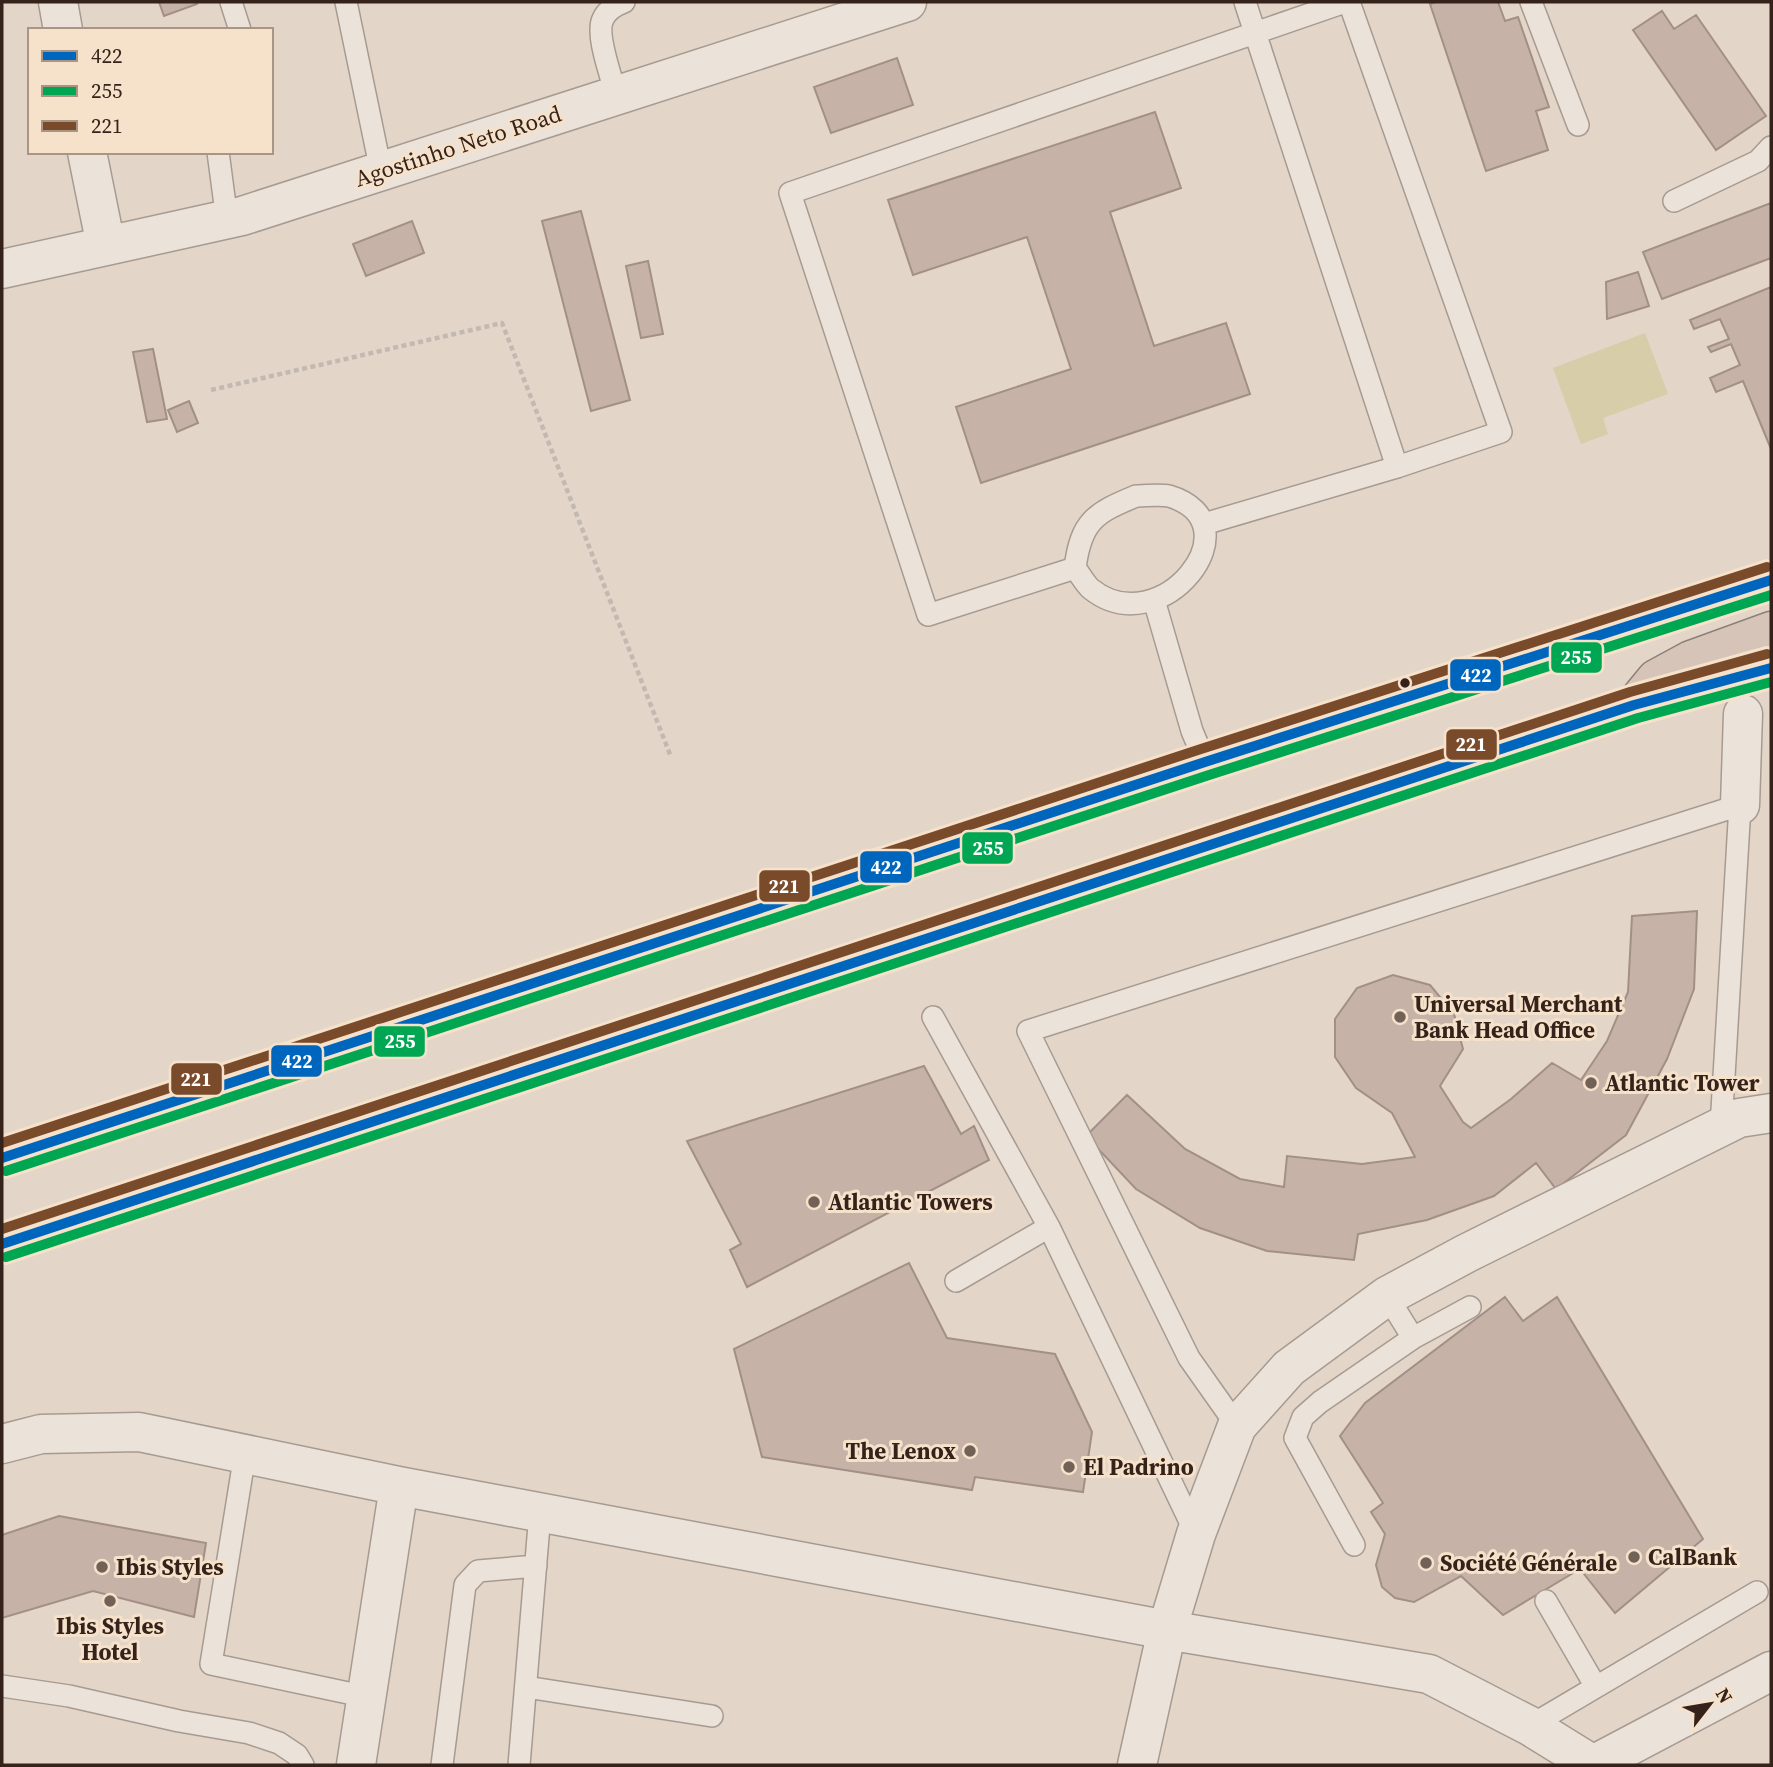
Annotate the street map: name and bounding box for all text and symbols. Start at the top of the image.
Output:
legend [28,28,273,154]
text: 422 [91,41,123,70]
text: 255 [91,76,123,105]
street label: Agostinho Neto Road [351,97,565,195]
text: 221 [91,111,123,140]
line badge: 255 [1550,641,1603,674]
text: 255 [1561,644,1591,670]
line badge: 422 [1449,658,1502,692]
text: 422 [1461,662,1491,688]
unlabelled marker [1398,676,1412,690]
line badge: 221 [1445,728,1498,761]
text: 221 [1456,731,1486,757]
line badge: 255 [961,831,1014,865]
text: 255 [973,835,1003,861]
line badge: 422 [859,850,913,884]
text: 422 [871,854,901,880]
line badge: 221 [758,869,811,903]
text: 221 [769,873,799,899]
place label: Universal Merchant Bank Head Office [1414,988,1623,1046]
marker: Universal Merchant Bank Head Office [1392,1009,1408,1025]
line badge: 255 [373,1025,426,1058]
text: 255 [385,1028,415,1054]
line badge: 422 [270,1044,323,1078]
text: 422 [282,1048,312,1074]
line badge: 221 [170,1062,223,1096]
text: 221 [181,1066,211,1092]
place label: Atlantic Tower [1605,1067,1760,1099]
marker: Atlantic Tower [1583,1075,1599,1091]
place label: Atlantic Towers [828,1186,993,1218]
marker: Atlantic Towers [806,1194,822,1210]
place label: The Lenox [846,1435,956,1467]
marker: The Lenox [962,1443,978,1459]
place label: El Padrino [1083,1451,1194,1483]
marker: El Padrino [1061,1459,1077,1475]
place label: CalBank [1648,1541,1737,1573]
place label: Société Générale [1440,1547,1617,1579]
marker: CalBank [1626,1549,1642,1565]
place label: Ibis Styles [116,1551,224,1583]
marker: Société Générale [1418,1555,1434,1571]
marker: Ibis Styles [94,1559,110,1575]
marker: Ibis Styles Hotel [102,1593,118,1609]
place label: Ibis Styles Hotel [56,1610,164,1668]
north arrow [1675,1669,1745,1739]
text: N [1710,1683,1739,1708]

